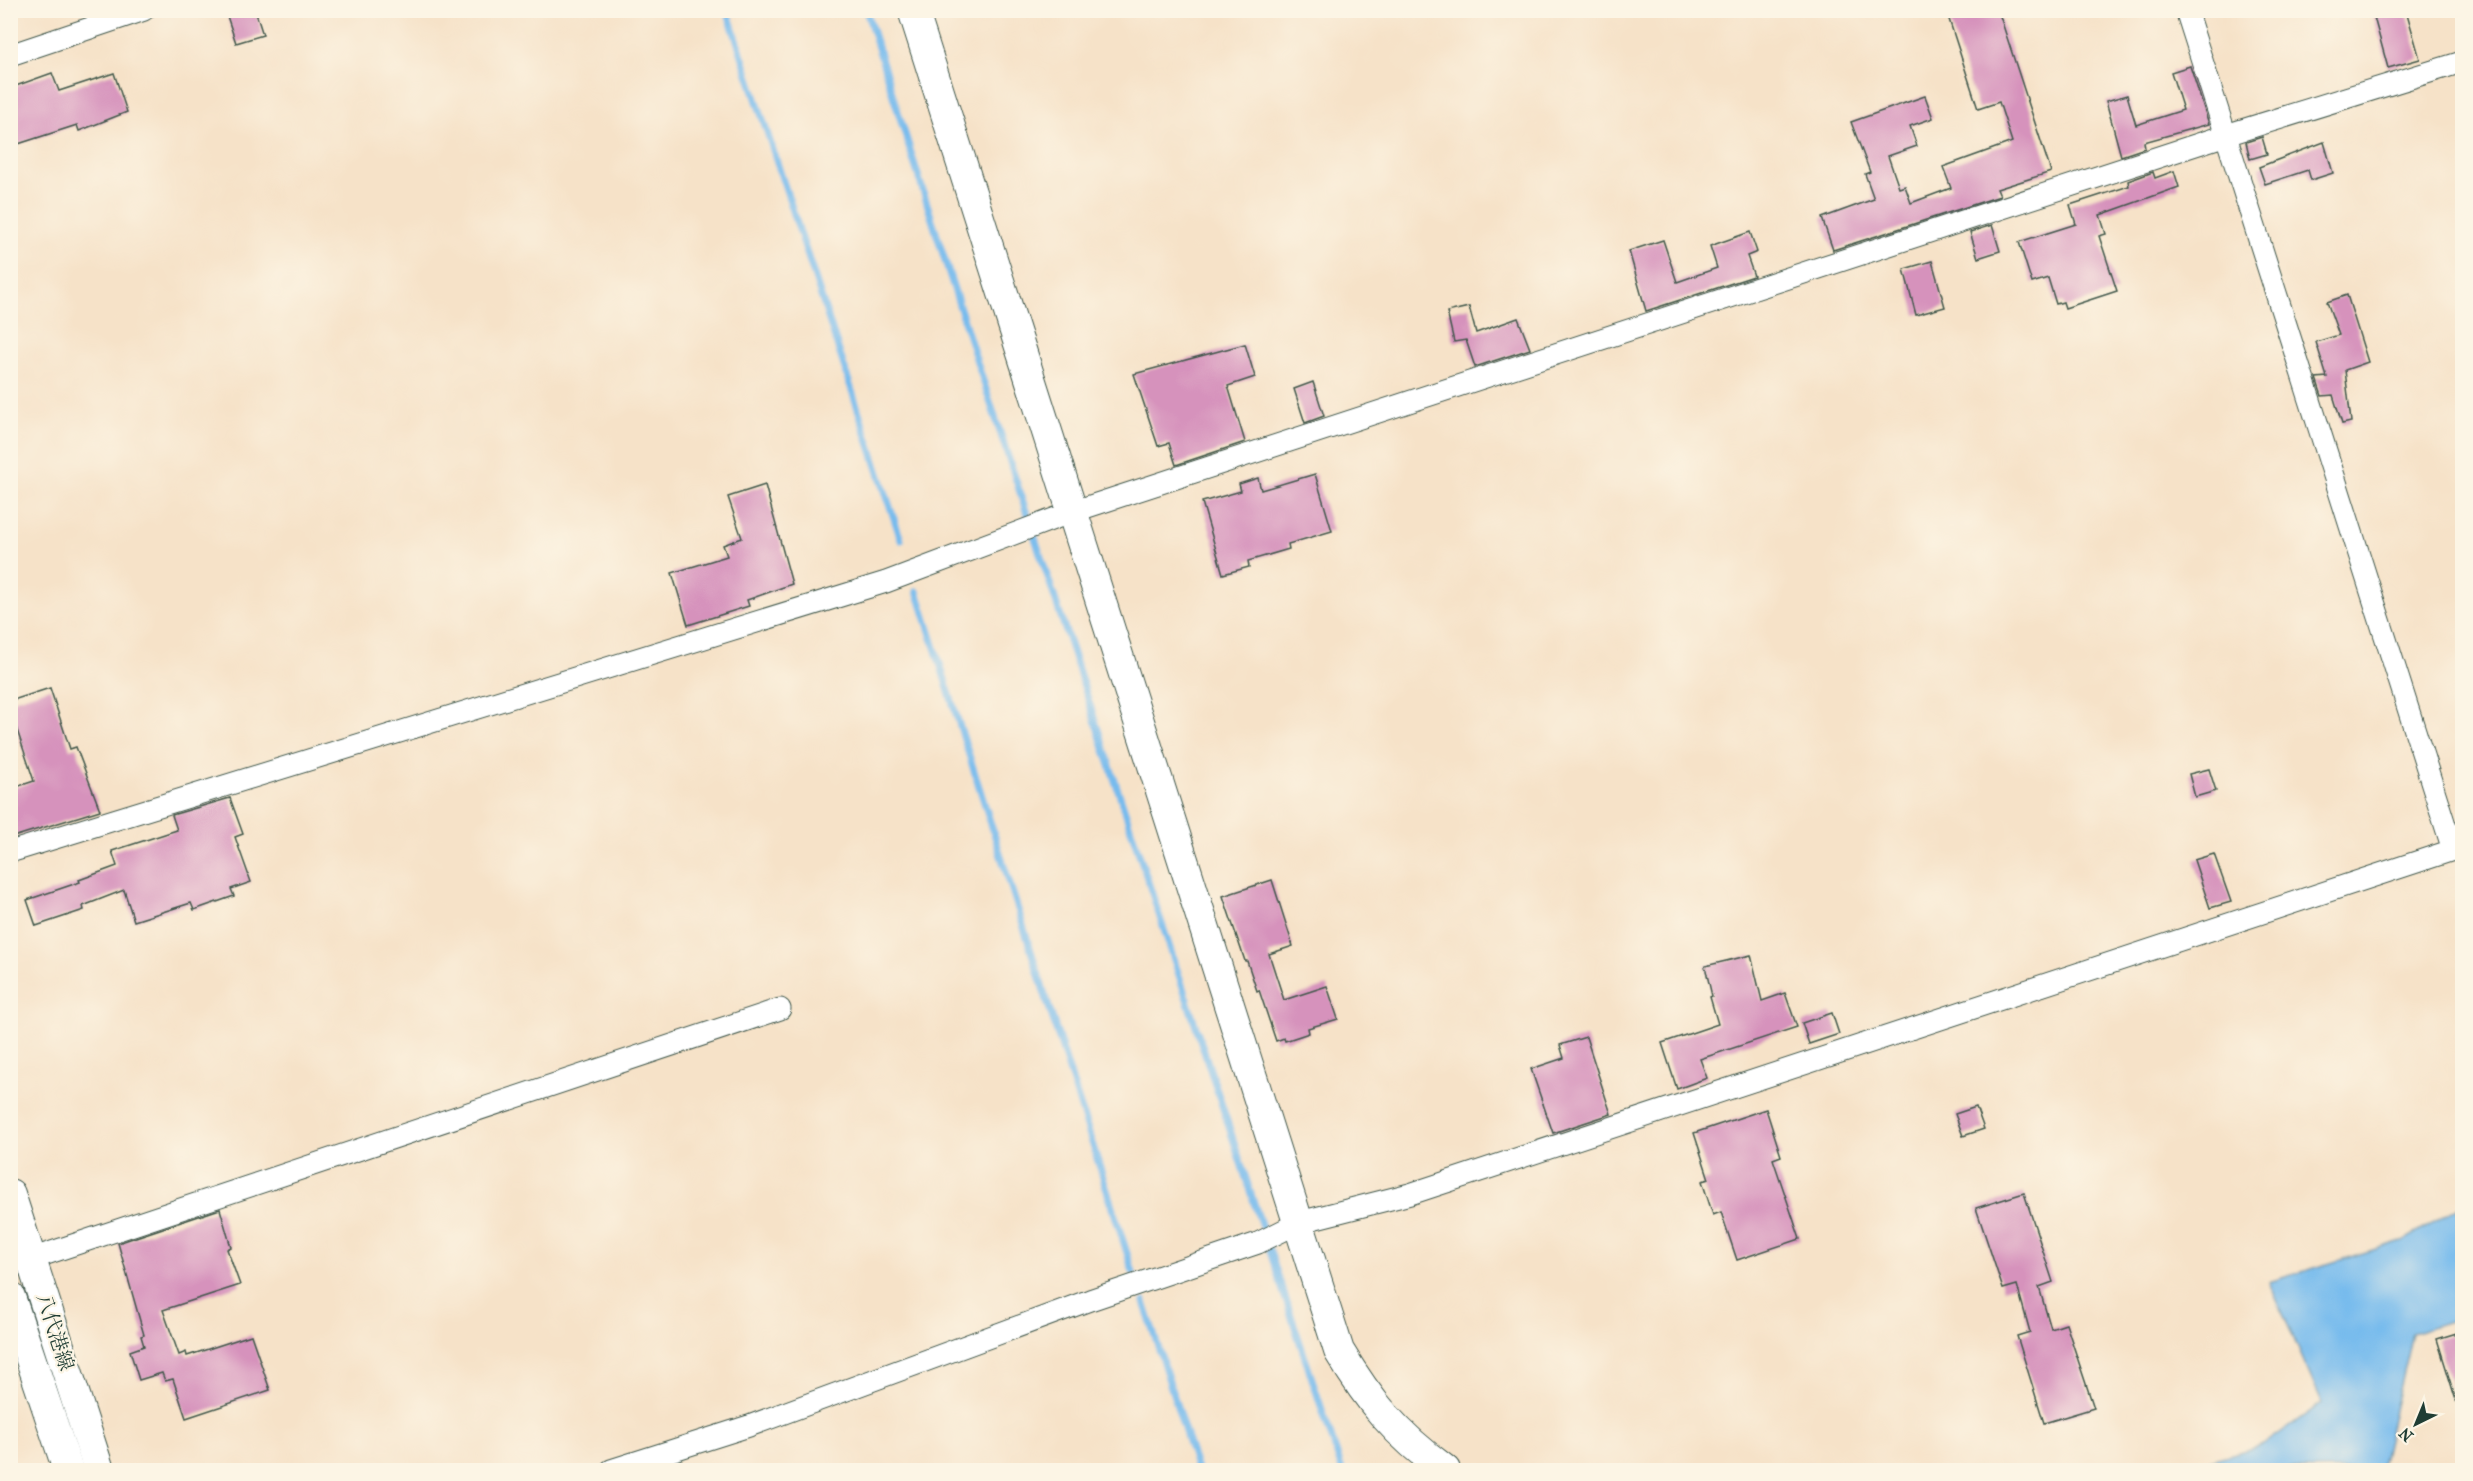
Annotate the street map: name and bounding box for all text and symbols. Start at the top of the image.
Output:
street label: 八代港線 [32,1290,78,1374]
north arrow [2386,1394,2446,1454]
text: N [2395,1423,2417,1446]

